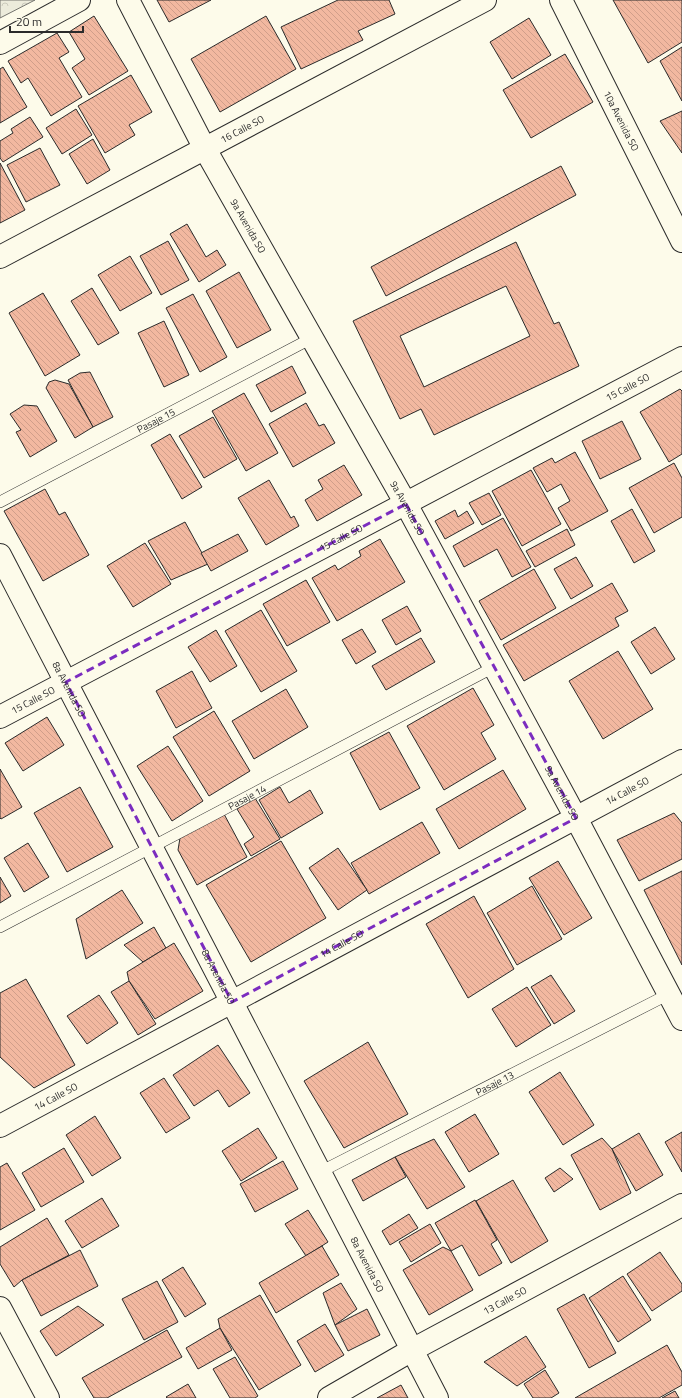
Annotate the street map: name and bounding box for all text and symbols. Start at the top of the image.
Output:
scale bar [10,8,83,34]
text: 20 m [16,12,42,31]
street label: 10a Avenida SO [600,88,643,154]
street label: 16 Calle SO [217,111,267,147]
street label: 9a Avenida SO [227,196,270,256]
street label: 15 Calle SO [603,369,652,405]
street label: Pasaje 15 [134,404,178,436]
street label: 9a Avenida SO [387,478,429,538]
street label: 15 Calle SO [316,520,366,555]
street label: 8a Avenida SO [49,659,90,720]
street label: 15 Calle SO [8,682,58,718]
street label: 9a Avenida SO [541,763,584,823]
street label: 14 Calle SO [602,772,652,808]
street label: Pasaje 14 [225,781,269,813]
street label: 14 Calle SO [317,925,366,961]
street label: 8a Avenida SO [198,946,239,1007]
street label: Pasaje 13 [473,1067,516,1099]
street label: 14 Calle SO [31,1078,81,1114]
street label: 8a Avenida SO [347,1234,388,1295]
street label: 13 Calle SO [480,1282,530,1318]

